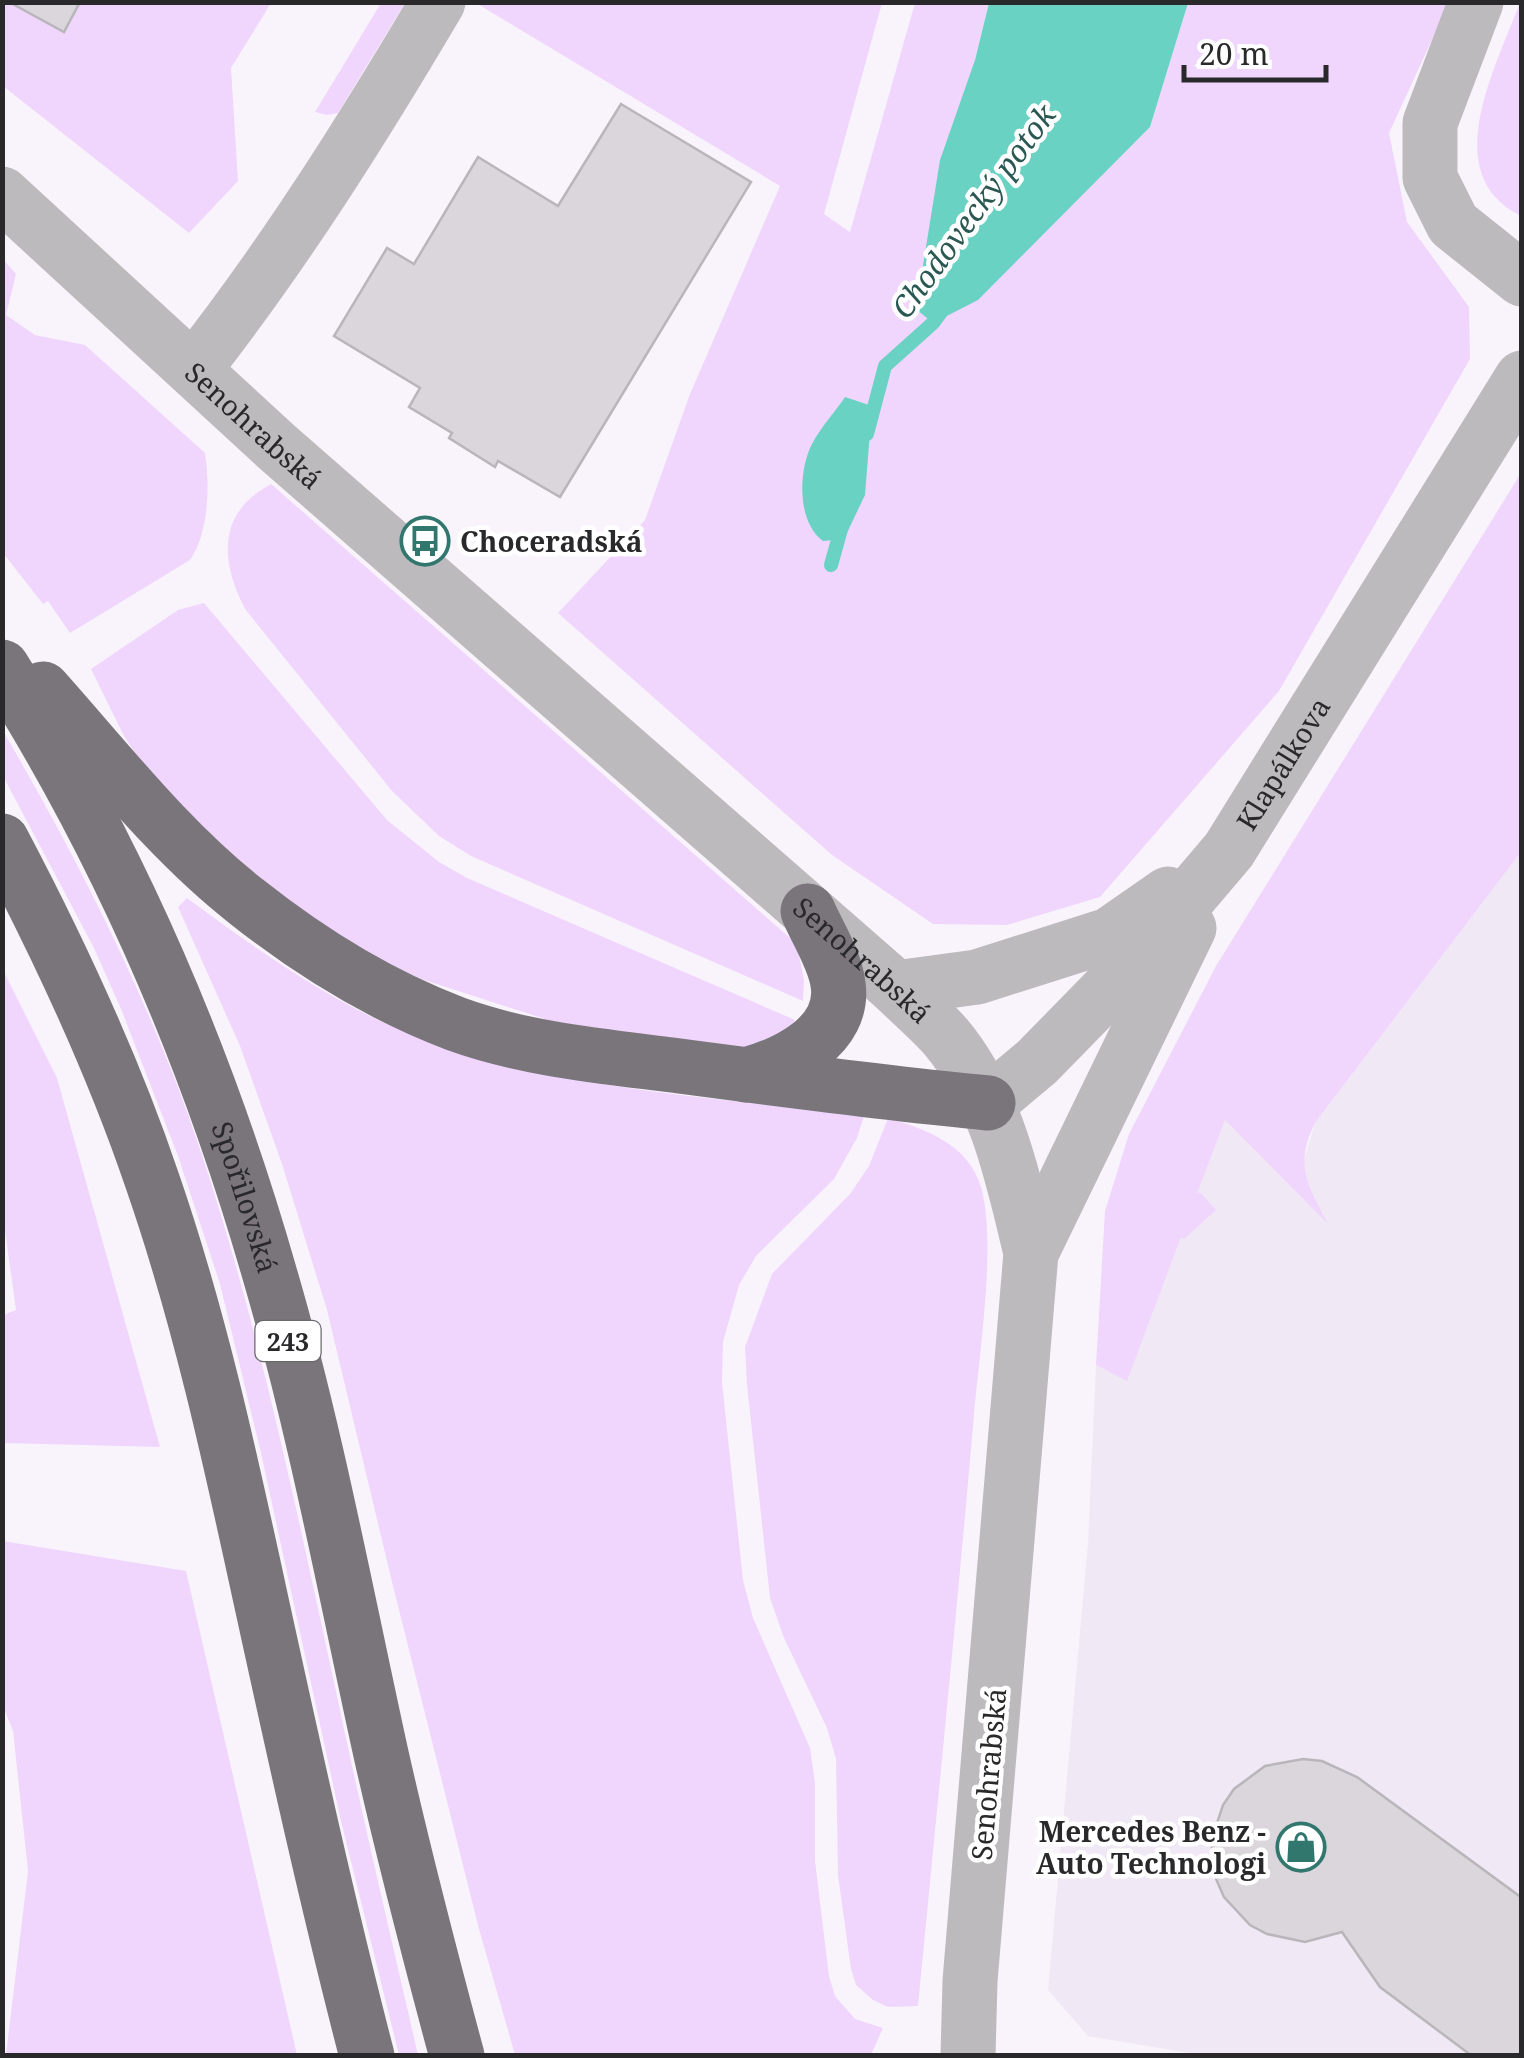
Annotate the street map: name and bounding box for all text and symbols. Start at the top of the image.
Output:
scale bar [1184,20,1326,82]
text: 20 m [1199,33,1269,74]
water label: Chodovecký potok [882,95,1065,326]
street label: Senohrabská [177,353,331,497]
bus stop icon: Choceradská [399,515,451,567]
place label: Choceradská [460,522,643,560]
street label: Klapálkova [1227,690,1338,837]
street label: Senohrabská [786,888,940,1031]
street label: Spořilovská [203,1116,287,1277]
road number: 243 [256,1321,320,1361]
street label: Senohrabská [962,1686,1014,1862]
place label: Mercedes Benz - Auto Technologi [1036,1812,1266,1882]
shop icon: Mercedes Benz - Auto Technologi [1275,1821,1327,1873]

